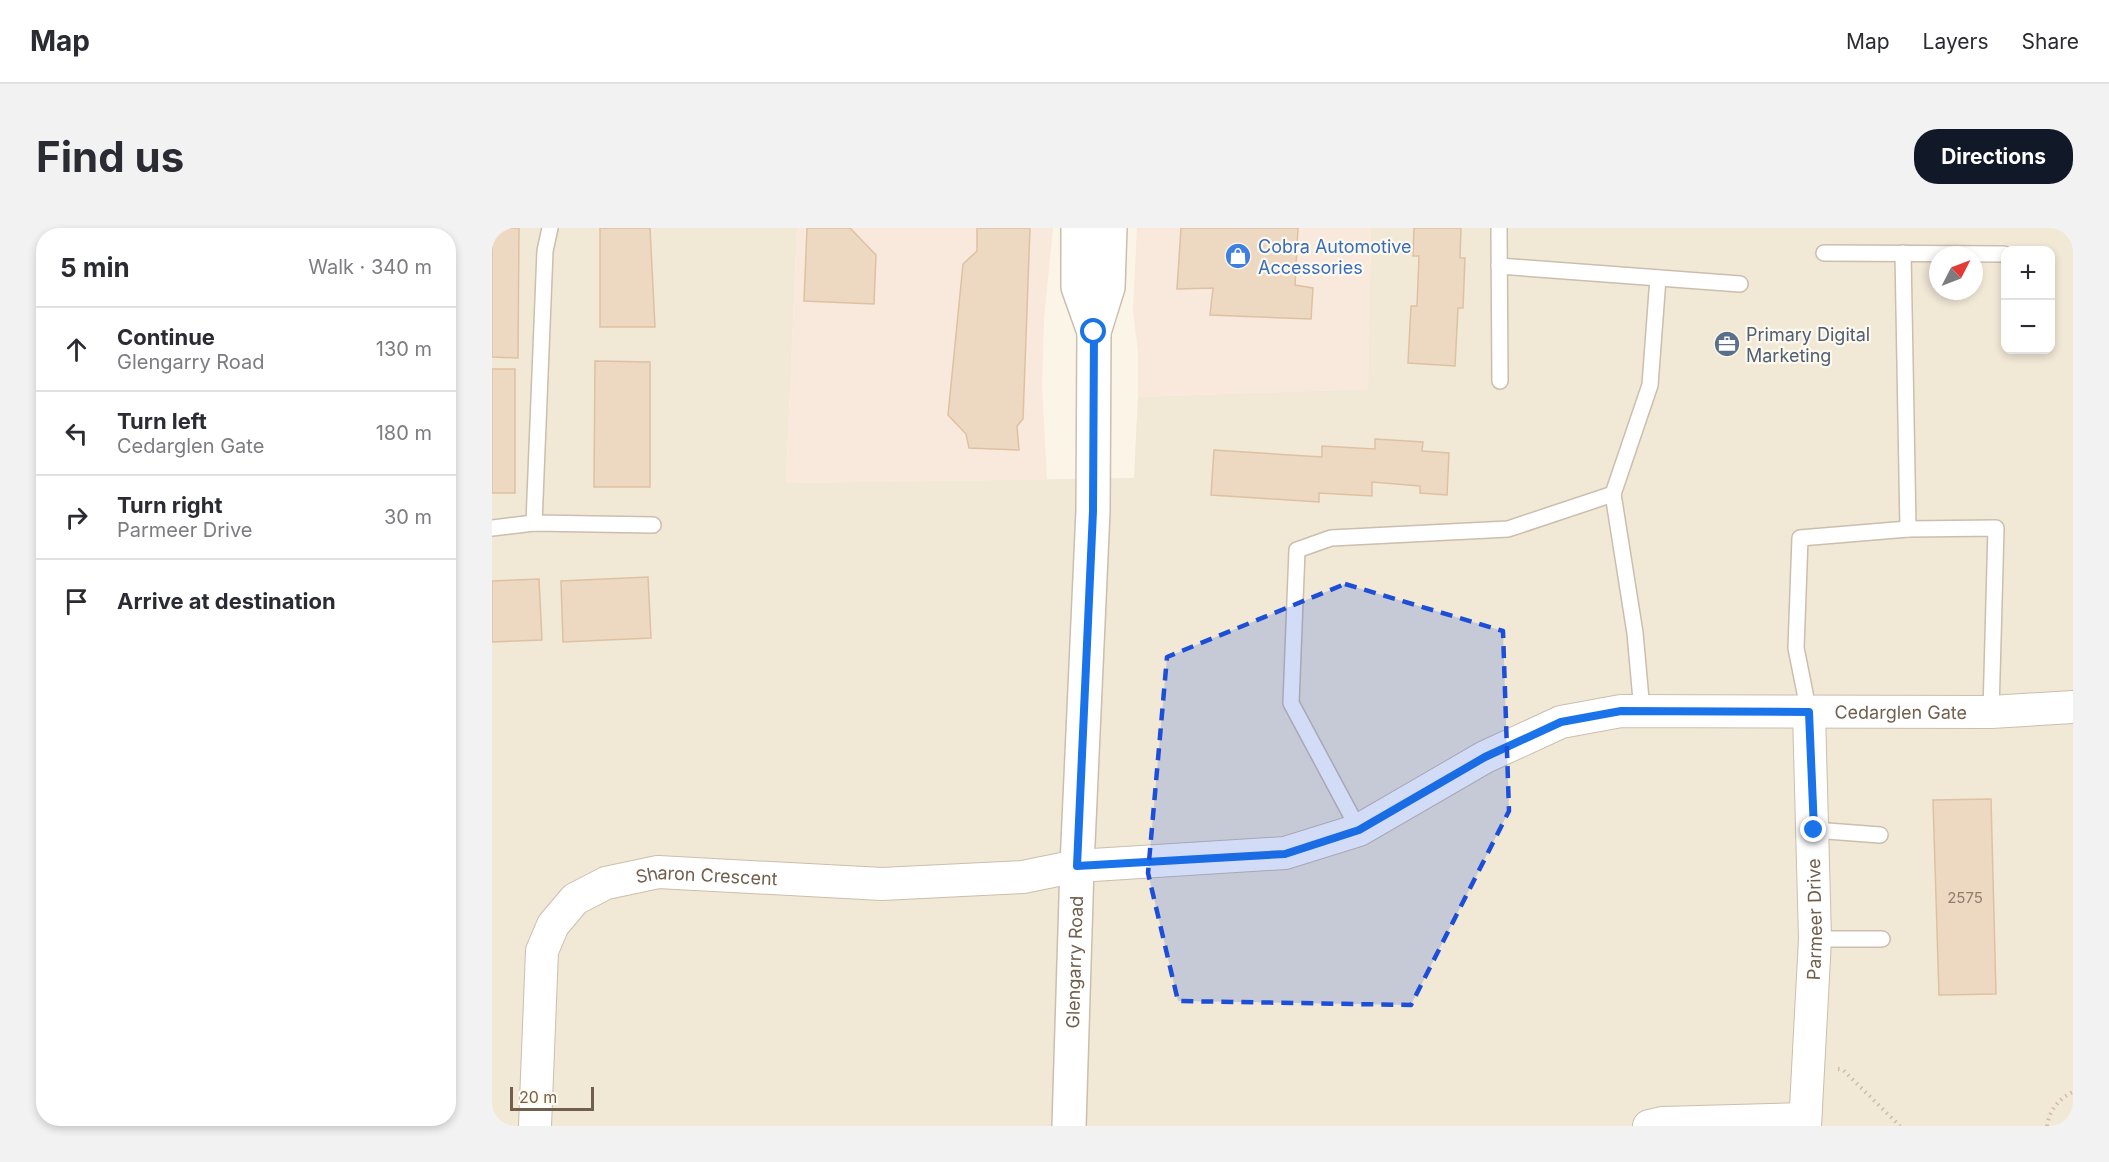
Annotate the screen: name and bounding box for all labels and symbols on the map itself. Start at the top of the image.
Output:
place label: Cobra Automotive Accessories [1258,236,1412,278]
shop icon: Cobra Automotive Accessories [1223,241,1253,271]
north arrow [1929,246,1983,300]
route start [1080,318,1106,344]
place label: Primary Digital Marketing [1746,324,1870,366]
office icon: Primary Digital Marketing [1712,329,1742,359]
street label: Cedarglen Gate [1834,701,1967,722]
route end [1800,816,1826,842]
street label: Parmeer Drive [1802,858,1826,981]
street label: Sharon Crescent [634,861,778,889]
house number: 2575 [1947,888,1983,907]
street label: Glengarry Road [1062,895,1087,1029]
scale bar [510,1084,594,1112]

